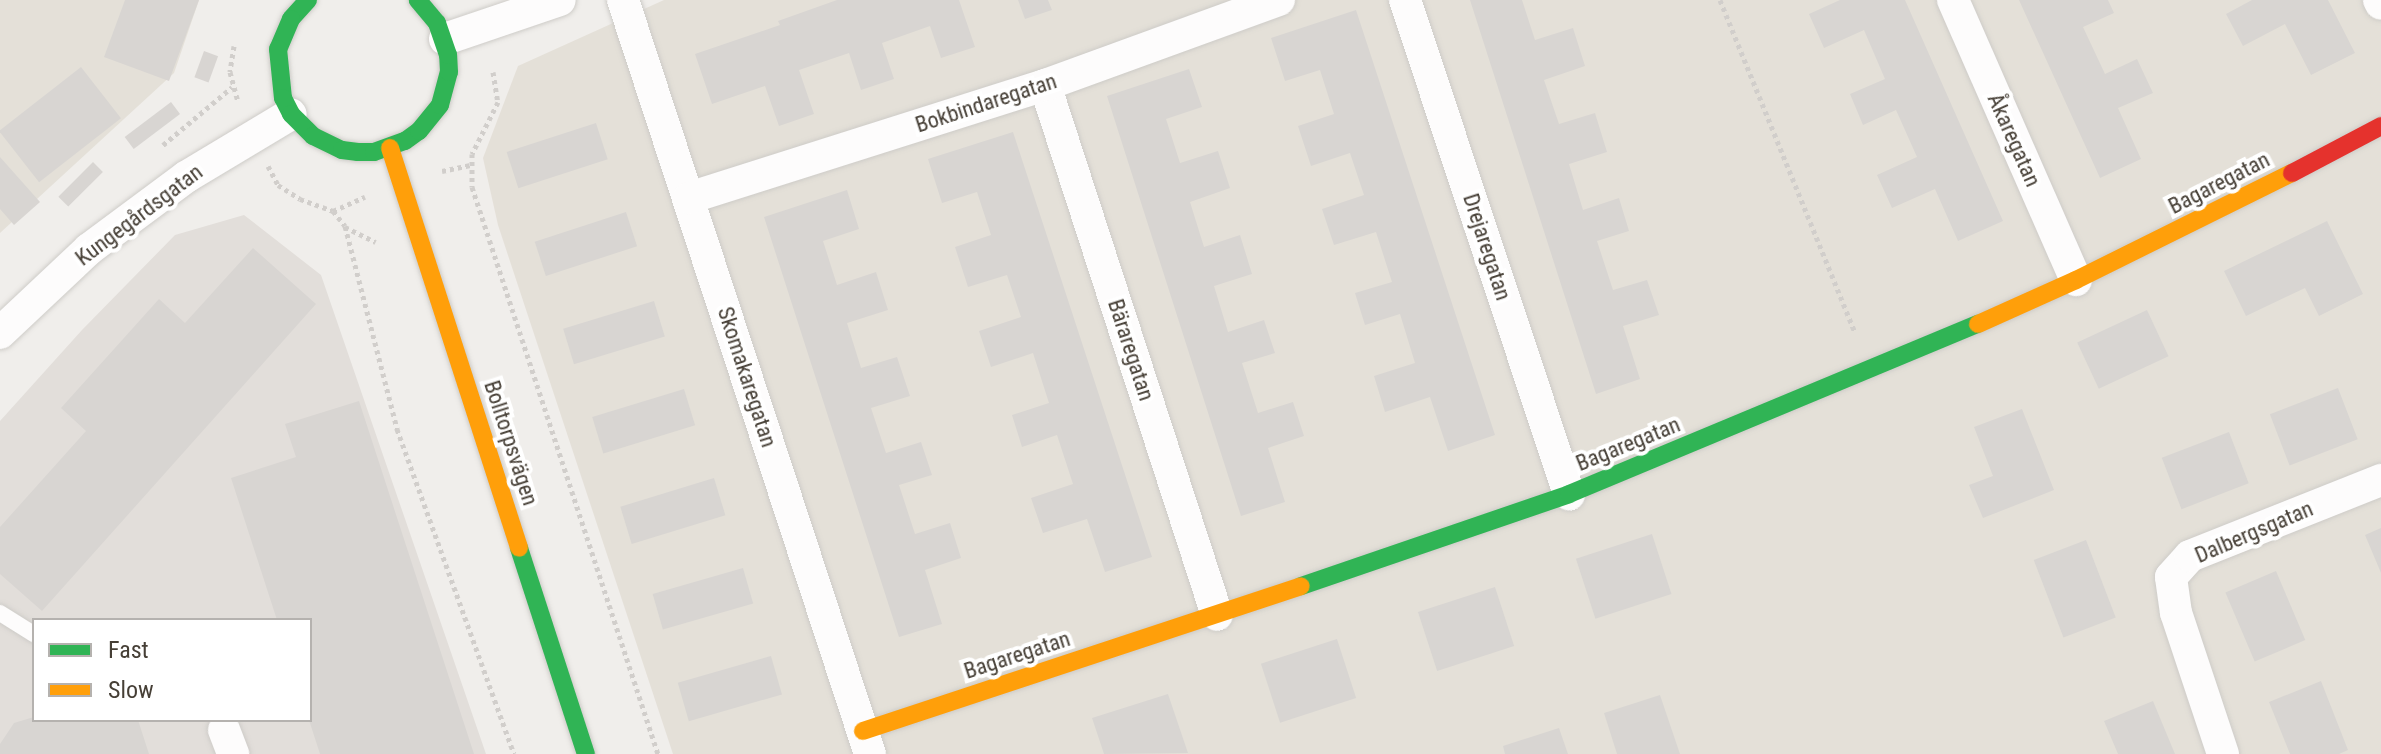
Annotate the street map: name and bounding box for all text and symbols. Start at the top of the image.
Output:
street label: Bokbindaregatan [912,68,1060,138]
street label: Åkaregatan [1982,89,2046,191]
street label: Bagaregatan [2164,146,2274,220]
street label: Kungegårdsgatan [70,159,208,271]
street label: Drejaregatan [1457,190,1517,304]
street label: Bäraregatan [1102,296,1160,404]
street label: Skomakaregatan [712,304,782,450]
street label: Bolltorpsvägen [478,377,544,509]
street label: Bagaregatan [1572,411,1684,477]
street label: Dalbergsgatan [2191,495,2317,569]
legend [32,618,312,722]
street label: Bagaregatan [961,625,1073,685]
text: Fast [108,636,149,664]
text: Slow [108,676,154,704]

